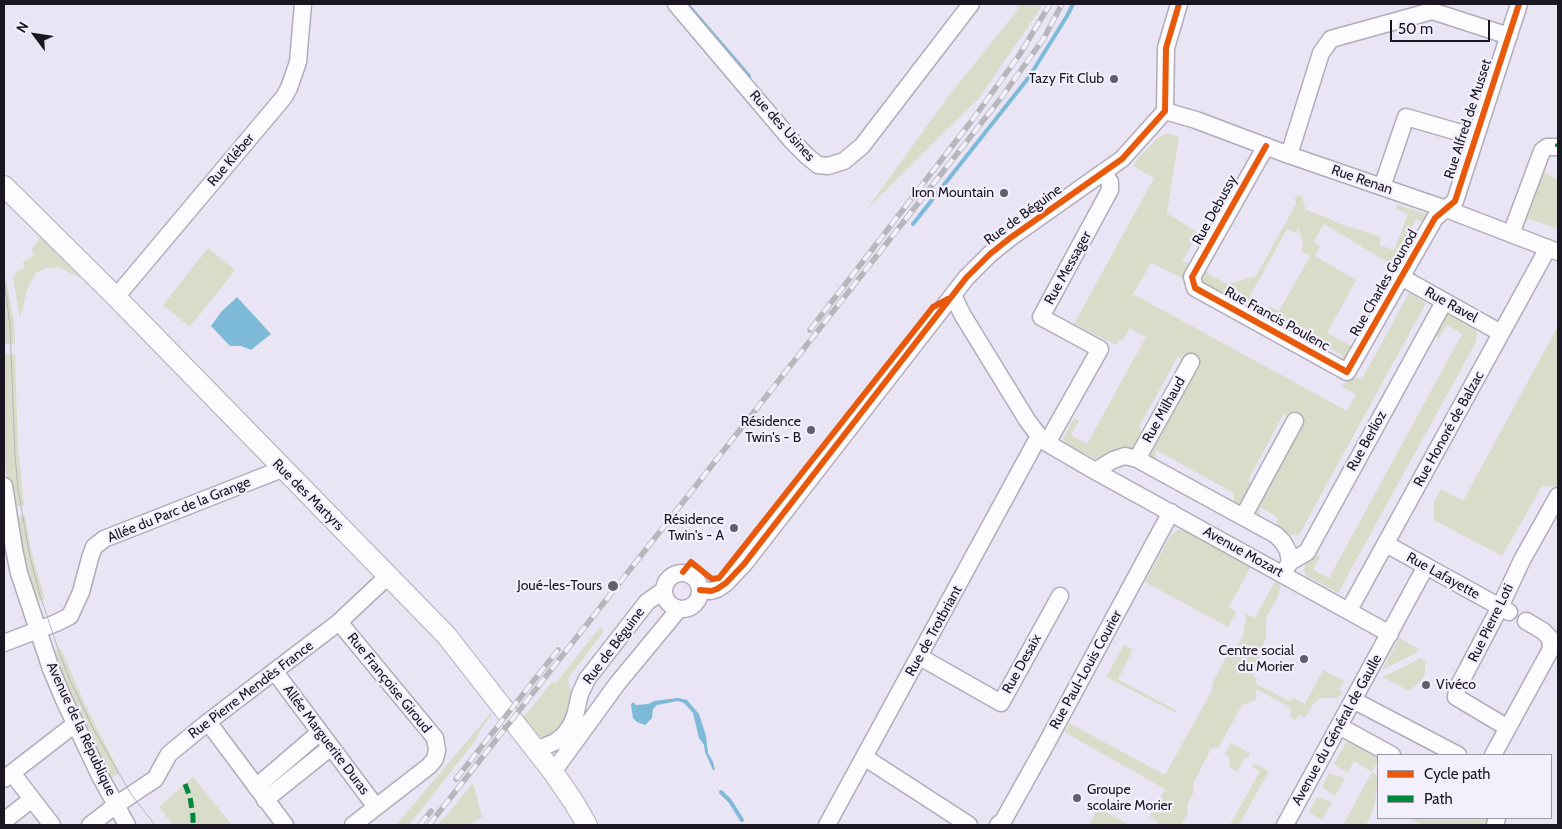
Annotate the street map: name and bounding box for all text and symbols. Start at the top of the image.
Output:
north arrow [10,10,60,60]
scale bar [1392,10,1492,42]
text: N [12,18,32,36]
text: 50 m [1398,20,1433,38]
street label: Rue Alfred de Musset [1441,57,1495,181]
place label: Tazy Fit Club [1029,71,1104,87]
marker: Tazy Fit Club [1108,73,1120,85]
street label: Rue des Usines [746,87,818,165]
street label: Rue Kléber [204,130,258,190]
street label: Rue Renan [1329,162,1395,198]
street label: Rue Debussy [1189,172,1241,248]
street label: Rue de Béguine [981,181,1065,249]
place label: Iron Mountain [911,185,994,201]
marker: Iron Mountain [998,187,1010,199]
street label: Rue Charles Gounod [1347,227,1421,339]
street label: Rue Messager [1041,228,1095,308]
street label: Rue Francis Poulenc [1222,283,1332,355]
street label: Rue Ravel [1422,284,1480,326]
street label: Rue Honoré de Balzac [1410,368,1488,490]
street label: Rue Milhaud [1139,374,1189,446]
street label: Rue Berlioz [1344,408,1390,474]
place label: Résidence Twin's - B [741,414,801,447]
marker: Résidence Twin's - B [805,424,817,436]
street label: Rue des Martyrs [269,456,347,534]
street label: Allée du Parc de la Grange [105,474,253,546]
place label: Résidence Twin's - A [664,512,724,544]
marker: Résidence Twin's - A [728,522,740,534]
street label: Avenue Mozart [1200,523,1286,581]
street label: Rue Lafayette [1403,549,1483,603]
place label: Joué-les-Tours [517,578,602,594]
marker: Joué-les-Tours [606,579,620,593]
street label: Rue Pierre Loti [1465,581,1517,665]
street label: Rue de Trotbriant [902,583,966,679]
street label: Rue de Béguine [580,604,648,688]
street label: Rue Paul-Louis Courier [1046,608,1126,732]
street label: Rue Françoise Giroud [343,630,435,736]
street label: Rue Desaix [999,631,1045,697]
street label: Rue Pierre Mendès France [185,638,317,742]
place label: Centre social du Morier [1219,643,1294,676]
street label: Avenue du Général de Gaulle [1288,652,1386,808]
marker: Centre social du Morier [1298,653,1310,665]
street label: Avenue de la République [43,659,119,799]
place label: Vivéco [1436,677,1476,693]
marker: Vivéco [1420,679,1432,691]
street label: Allée Marguerite Duras [279,682,373,798]
legend [1377,754,1552,819]
text: Cycle path [1424,765,1490,783]
place label: Groupe scolaire Morier [1087,782,1172,814]
text: Path [1424,790,1453,808]
marker: Groupe scolaire Morier [1071,792,1083,804]

